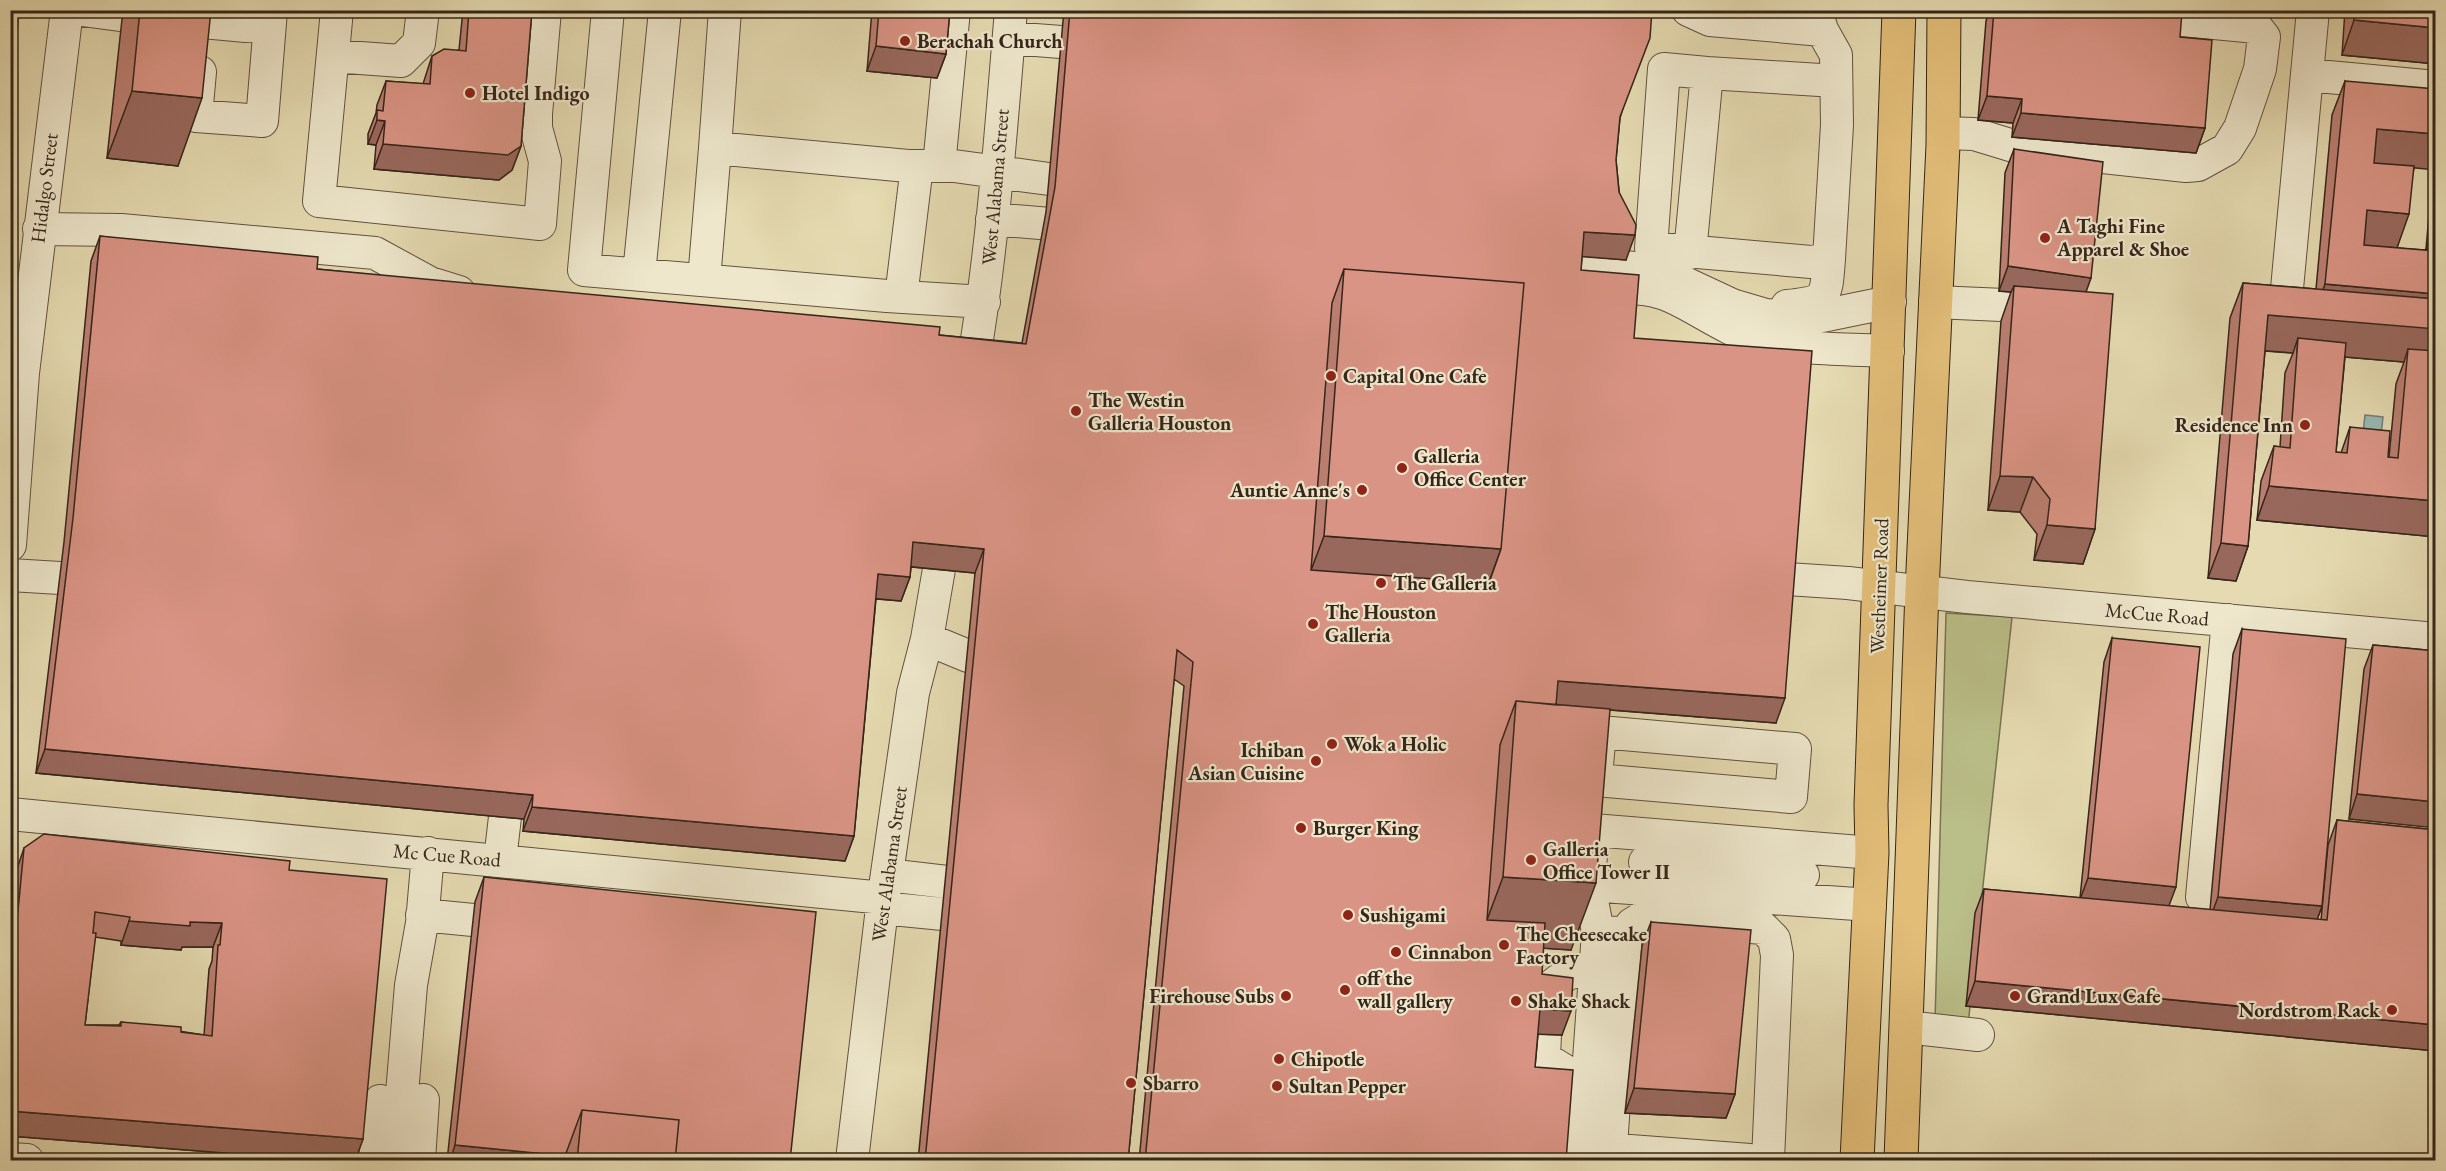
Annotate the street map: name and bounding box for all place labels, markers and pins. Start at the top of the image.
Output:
place label: Berachah Church [917,28,1062,54]
marker: Berachah Church [898,34,912,48]
place label: Hotel Indigo [482,80,590,106]
marker: Hotel Indigo [463,86,477,100]
place label: A Taghi Fine Apparel & Shoe [2056,213,2189,262]
marker: A Taghi Fine Apparel & Shoe [2038,231,2052,245]
place label: Capital One Cafe [1343,363,1487,389]
marker: Capital One Cafe [1324,369,1338,383]
place label: The Westin Galleria Houston [1088,387,1231,436]
marker: The Westin Galleria Houston [1069,404,1083,418]
place label: Residence Inn [2175,412,2293,438]
marker: Residence Inn [2298,418,2312,432]
place label: Galleria Office Center [1414,443,1527,492]
marker: Galleria Office Center [1395,461,1409,475]
place label: Auntie Anne's [1229,477,1350,503]
marker: Auntie Anne's [1355,483,1369,497]
place label: The Galleria [1393,570,1497,596]
marker: The Galleria [1374,576,1388,590]
place label: The Houston Galleria [1325,599,1436,648]
marker: The Houston Galleria [1306,617,1320,631]
place label: Wok a Holic [1344,731,1447,757]
place label: Ichiban Asian Cuisine [1187,737,1304,786]
marker: Wok a Holic [1325,737,1339,751]
marker: Ichiban Asian Cuisine [1309,754,1323,768]
place label: Burger King [1313,815,1419,841]
marker: Burger King [1294,821,1308,835]
place label: Galleria Office Tower II [1543,836,1670,885]
marker: Galleria Office Tower II [1524,853,1538,867]
place label: Sushigami [1360,902,1446,928]
marker: Sushigami [1341,908,1355,922]
place label: The Cheesecake Factory [1516,921,1647,970]
marker: The Cheesecake Factory [1497,938,1511,952]
place label: Cinnabon [1408,939,1492,965]
marker: Cinnabon [1389,945,1403,959]
place label: off the wall gallery [1357,965,1453,1014]
place label: Firehouse Subs [1149,983,1274,1009]
marker: off the wall gallery [1338,983,1352,997]
place label: Grand Lux Cafe [2027,983,2161,1009]
place label: Shake Shack [1528,988,1631,1014]
marker: Firehouse Subs [1279,989,1293,1003]
marker: Grand Lux Cafe [2008,989,2022,1003]
marker: Shake Shack [1509,994,1523,1008]
place label: Nordstrom Rack [2239,997,2381,1023]
marker: Nordstrom Rack [2385,1003,2399,1017]
place label: Chipotle [1291,1046,1364,1072]
marker: Chipotle [1272,1052,1286,1066]
place label: Sbarro [1143,1070,1199,1096]
place label: Sultan Pepper [1289,1073,1407,1099]
marker: Sbarro [1124,1076,1138,1090]
marker: Sultan Pepper [1270,1079,1284,1093]

